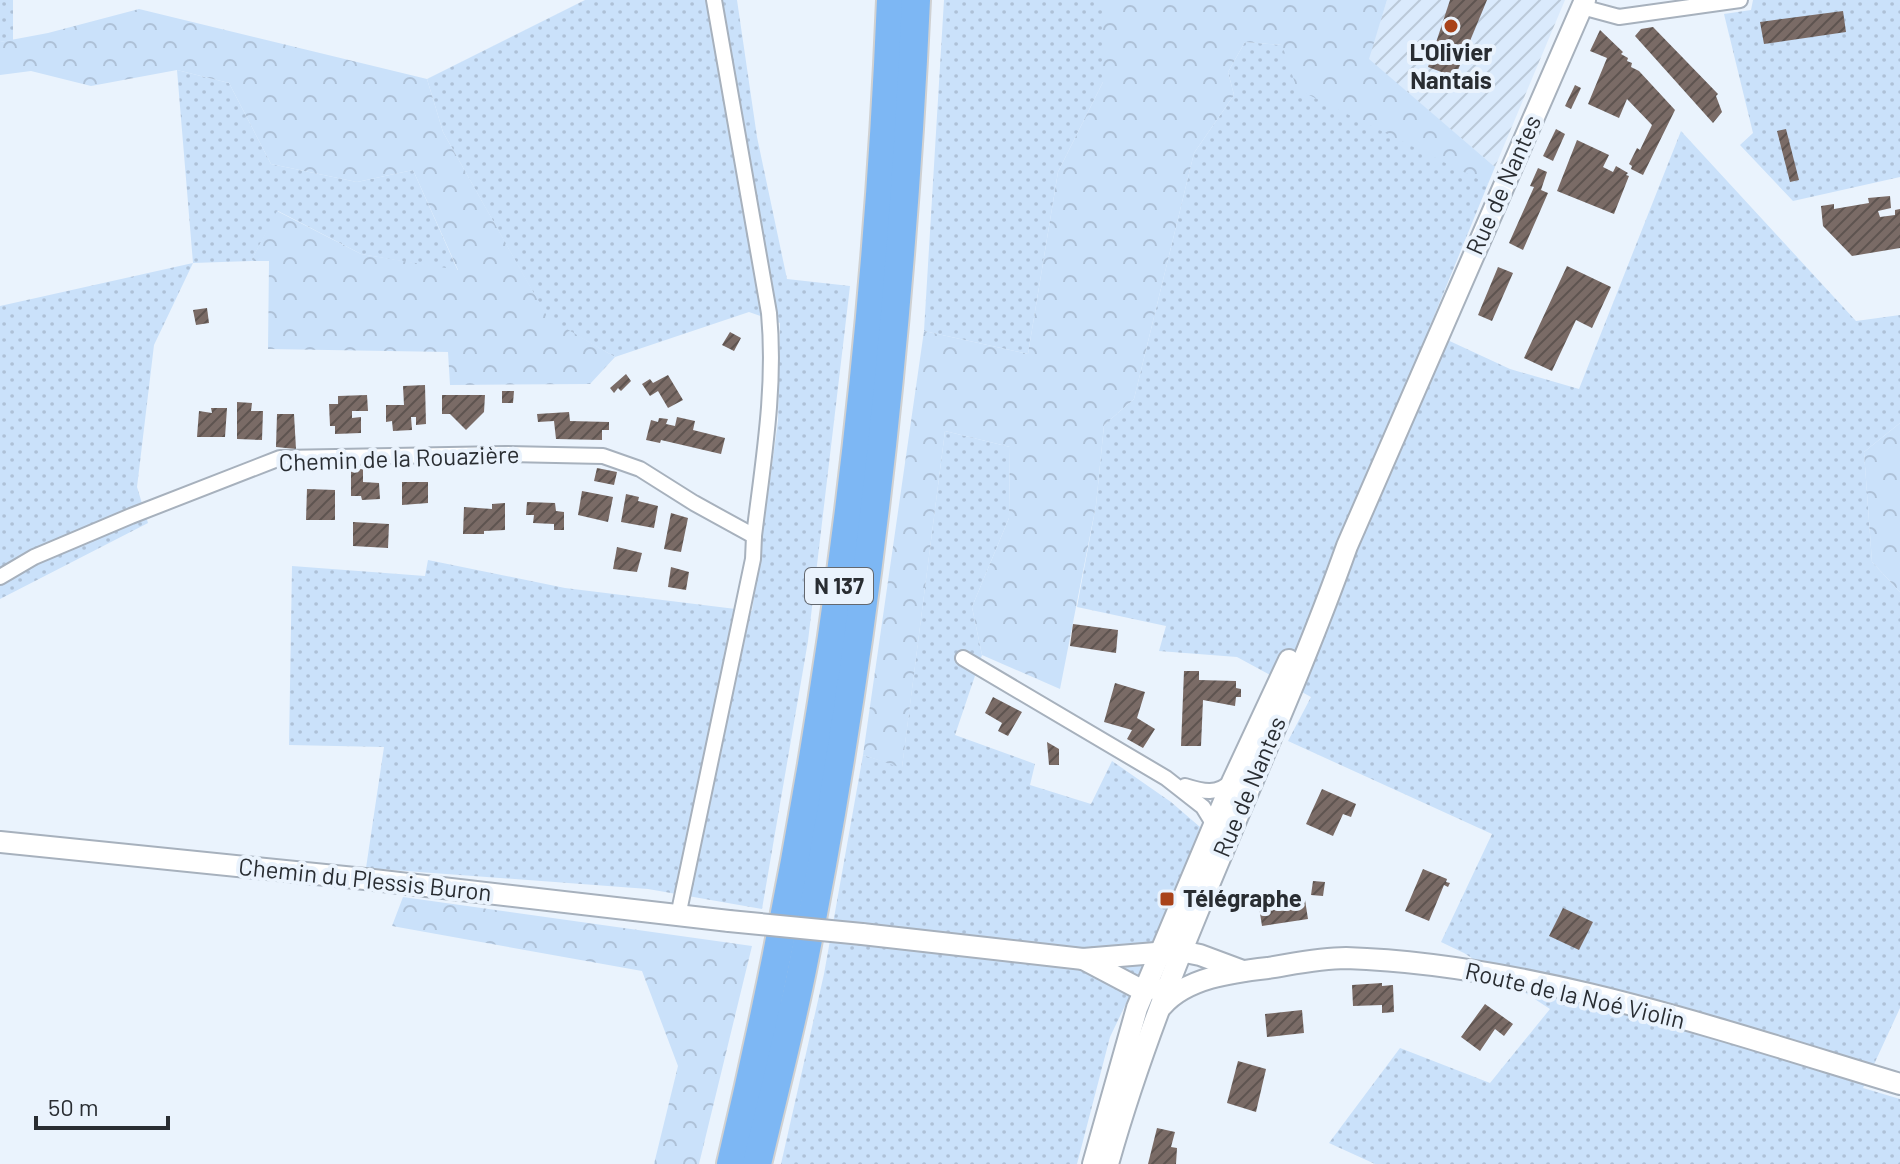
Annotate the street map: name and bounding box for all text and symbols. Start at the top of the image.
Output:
marker: L'Olivier Nantais [1442,17,1460,35]
place label: L'Olivier Nantais [1409,37,1493,94]
street label: Rue de Nantes [1459,110,1546,259]
street label: Chemin de la Rouazière [278,439,520,476]
road number: N 137 [805,568,873,604]
street label: Rue de Nantes [1206,712,1291,861]
street label: Chemin du Plessis Buron [237,851,493,906]
place label: Télégraphe [1183,883,1302,912]
marker: Télégraphe [1158,890,1176,908]
street label: Route de la Noé Violin [1463,955,1688,1034]
scale bar [36,1080,168,1130]
text: 50 m [48,1092,99,1121]

